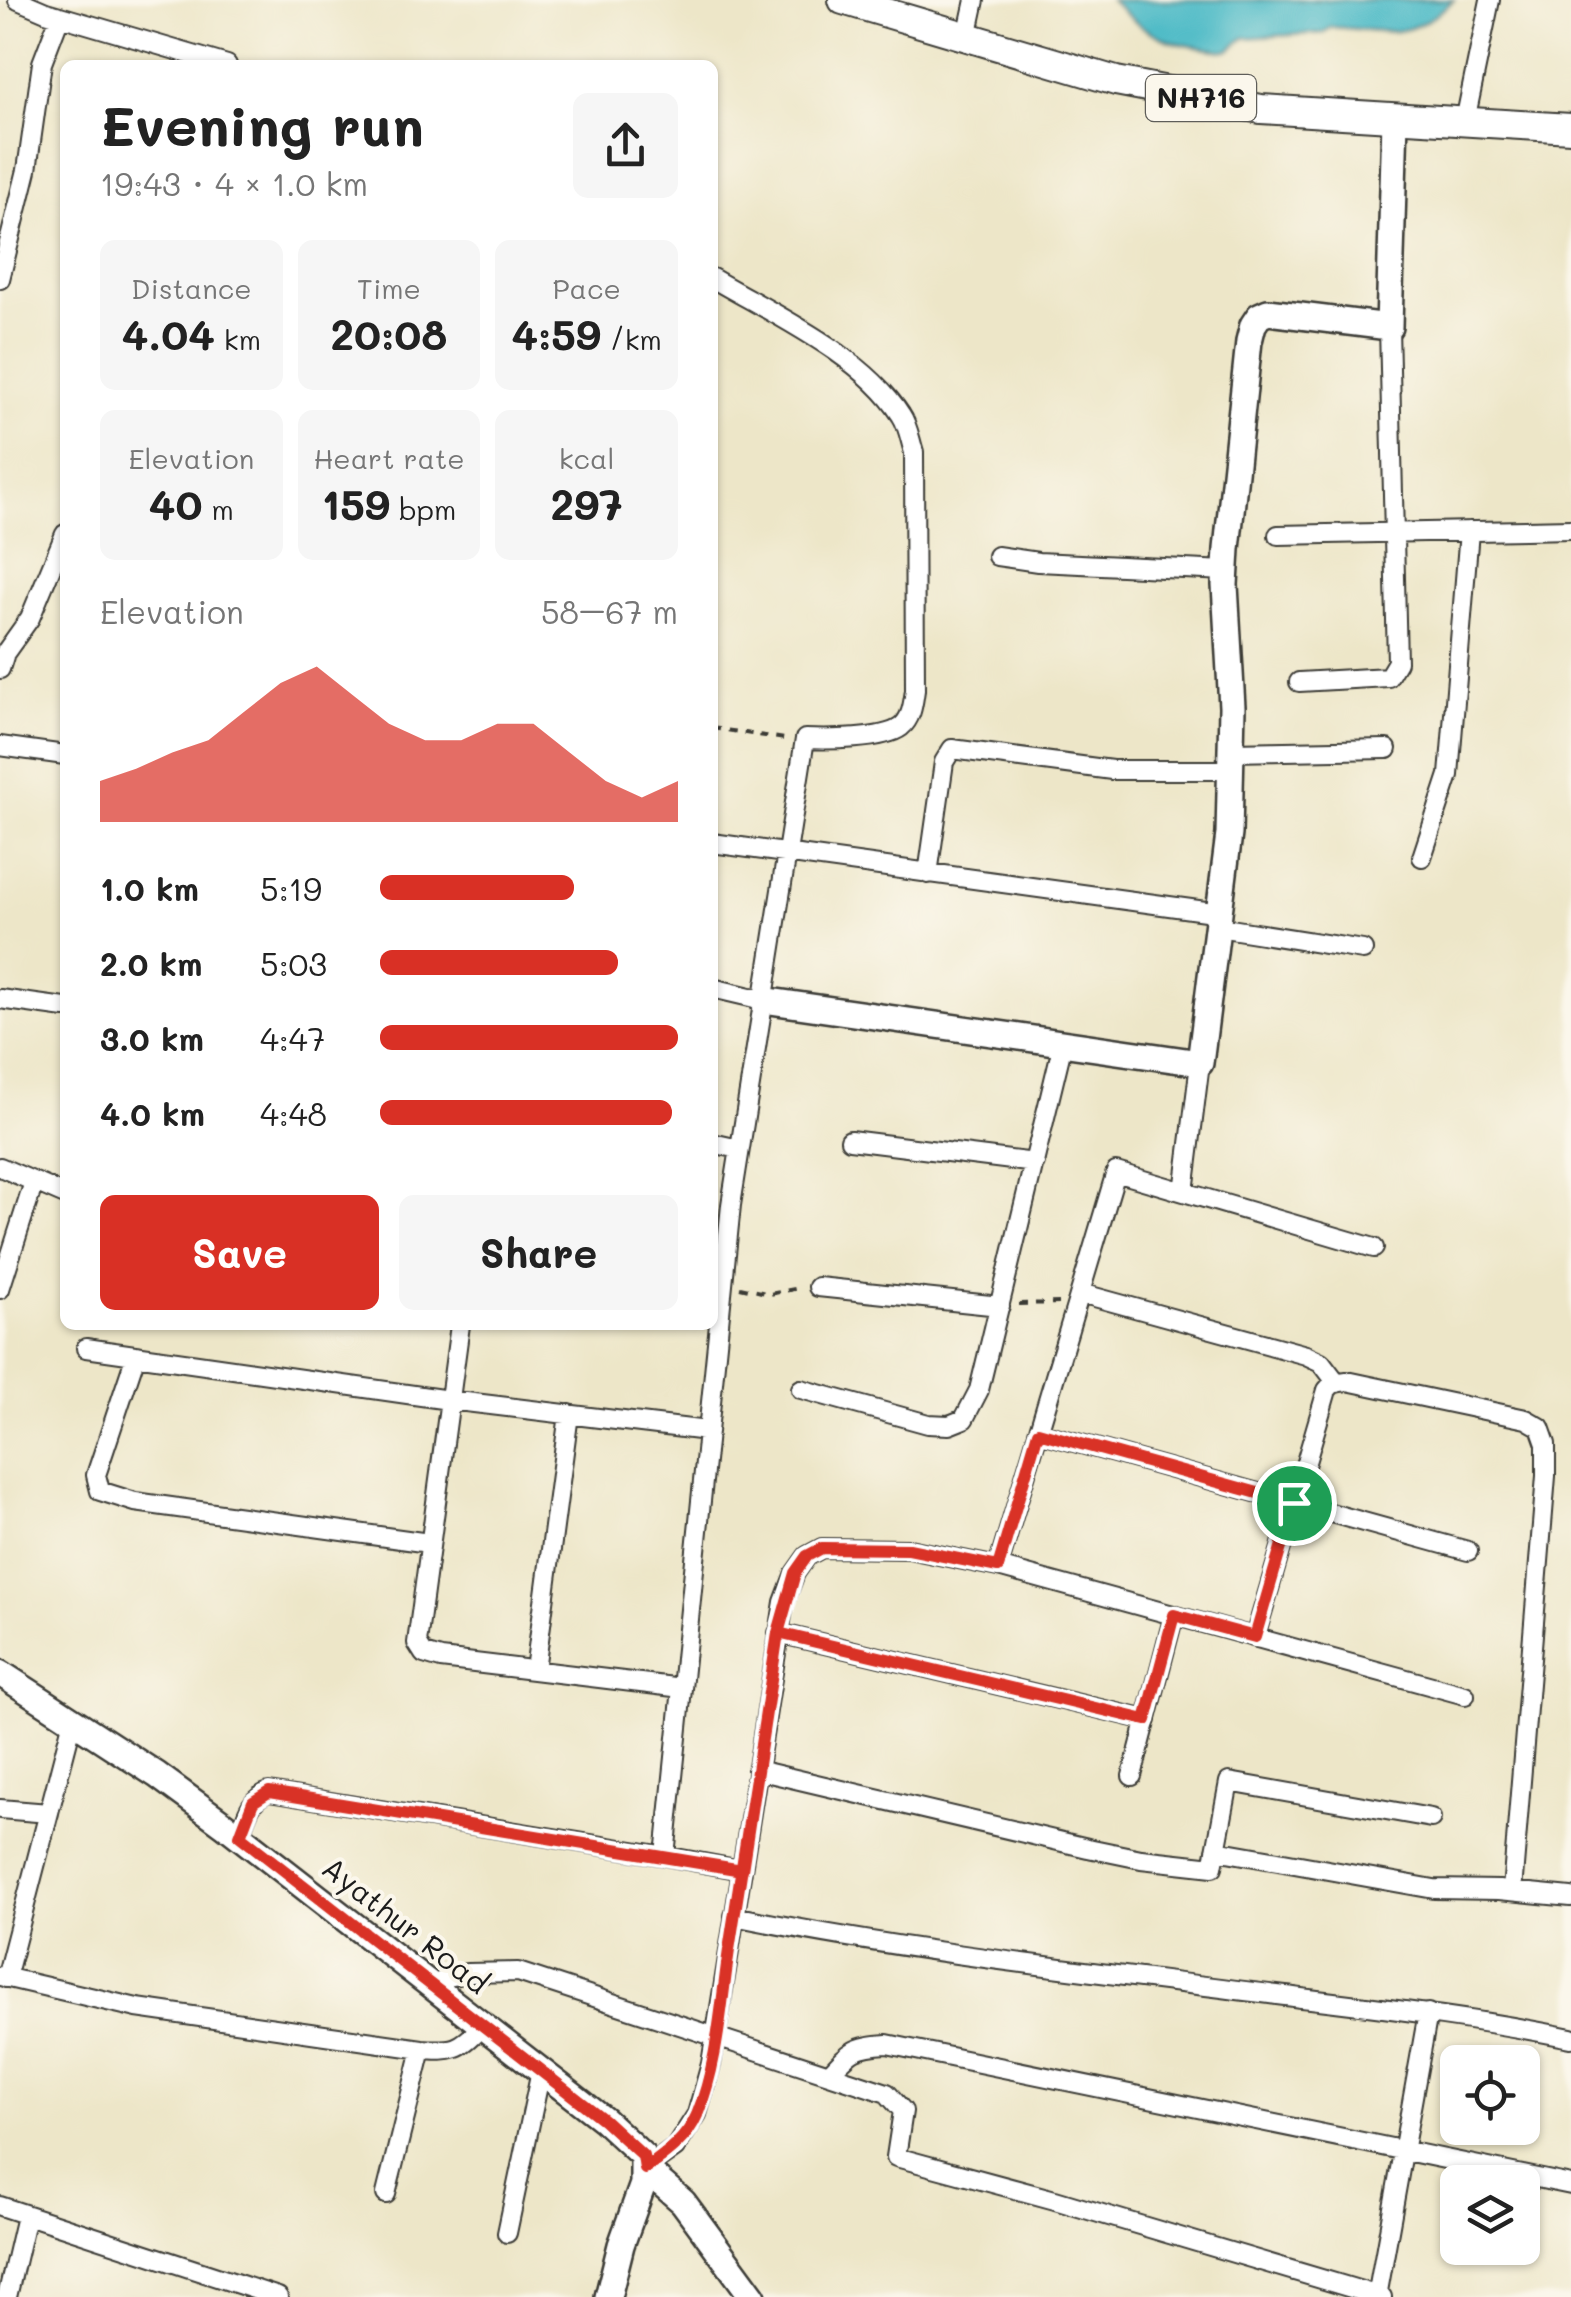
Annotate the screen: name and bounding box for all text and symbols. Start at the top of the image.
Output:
road number: NH716 [1146,75,1256,121]
text: Evening run [100,88,424,160]
button: share [573,93,678,198]
text: 19:43 · 4 × 1.0 km [100,162,368,204]
text: Distance [131,270,252,306]
text: Time [357,270,421,306]
text: Pace [552,270,621,306]
text: 4.04 [122,306,215,361]
text: 20:08 [331,306,447,361]
text: 4:59 [511,306,601,361]
text: km [215,321,261,357]
text: /km [601,321,662,357]
text: Elevation [128,440,254,476]
text: Heart rate [313,440,465,476]
text: kcal [559,440,615,476]
text: 40 [149,476,203,531]
text: 159 [322,476,390,531]
text: 297 [551,476,623,531]
text: m [203,491,234,527]
text: bpm [390,491,456,527]
text: Elevation [100,590,244,632]
text: 58–67 m [541,590,678,632]
text: 1.0 km [100,867,199,909]
text: 5:19 [260,867,322,909]
text: 2.0 km [100,942,203,984]
text: 5:03 [260,942,327,984]
text: 3.0 km [100,1017,204,1059]
text: 4:47 [260,1017,325,1059]
text: 4.0 km [100,1092,205,1134]
text: 4:48 [260,1092,327,1134]
button: Save [100,1195,379,1310]
button: Share [399,1195,678,1310]
pin [1252,1461,1337,1546]
icon: arrive [1267,1476,1322,1531]
street label: Ayathur Road [315,1847,498,2002]
map controls [1440,2045,1540,2265]
button: locate [1440,2045,1540,2145]
button: layers [1440,2165,1540,2265]

